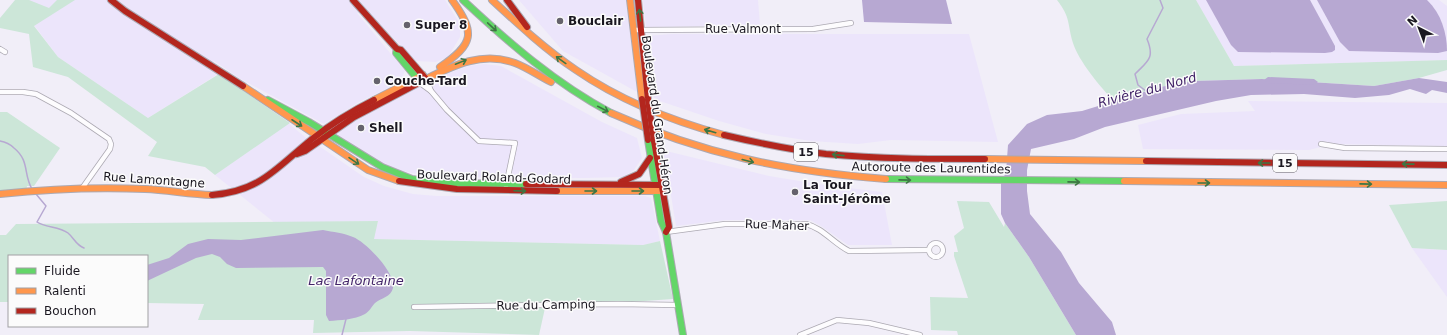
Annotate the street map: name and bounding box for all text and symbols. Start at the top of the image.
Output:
north arrow [1399,8,1439,48]
one-way arrow [636,9,643,22]
text: N [1405,13,1420,29]
place label: Bouclair [568,14,623,28]
marker: Bouclair [555,16,565,26]
place label: Super 8 [415,18,467,32]
marker: Super 8 [402,20,412,30]
one-way arrow [487,22,497,31]
street label: Rue Valmont [705,22,781,36]
street label: Boulevard du Grand-Héron [639,34,675,196]
one-way arrow [555,56,566,64]
one-way arrow [455,58,467,66]
water label: Rivière du Nord [1096,69,1199,110]
place label: Couche-Tard [385,74,467,88]
marker: Couche-Tard [372,76,382,86]
one-way arrow [597,106,609,113]
one-way arrow [291,119,302,127]
place label: Shell [369,121,403,135]
marker: Shell [356,123,366,133]
one-way arrow [704,127,717,134]
road number: 15 [794,143,818,161]
one-way arrow [832,152,845,159]
road number: 15 [1273,154,1297,172]
one-way arrow [348,157,360,165]
one-way arrow [741,158,754,165]
one-way arrow [1258,159,1271,166]
street label: Autoroute des Laurentides [851,160,1011,176]
one-way arrow [1402,160,1415,168]
street label: Boulevard Roland-Godard [417,167,571,187]
street label: Rue Lamontagne [103,169,205,191]
one-way arrow [898,176,911,184]
place label: La Tour Saint-Jérôme [803,178,891,206]
one-way arrow [1067,178,1080,185]
one-way arrow [1197,179,1210,187]
one-way arrow [1359,180,1372,188]
one-way arrow [513,187,526,194]
one-way arrow [584,187,597,195]
one-way arrow [631,187,644,195]
marker: La Tour Saint-Jérôme [790,187,800,197]
street label: Rue Maher [745,217,809,233]
legend [8,255,148,327]
text: Fluide [44,264,80,278]
water label: Lac Lafontaine [308,273,404,288]
text: Ralenti [44,284,86,298]
street label: Rue du Camping [496,297,596,313]
text: Bouchon [44,304,96,318]

